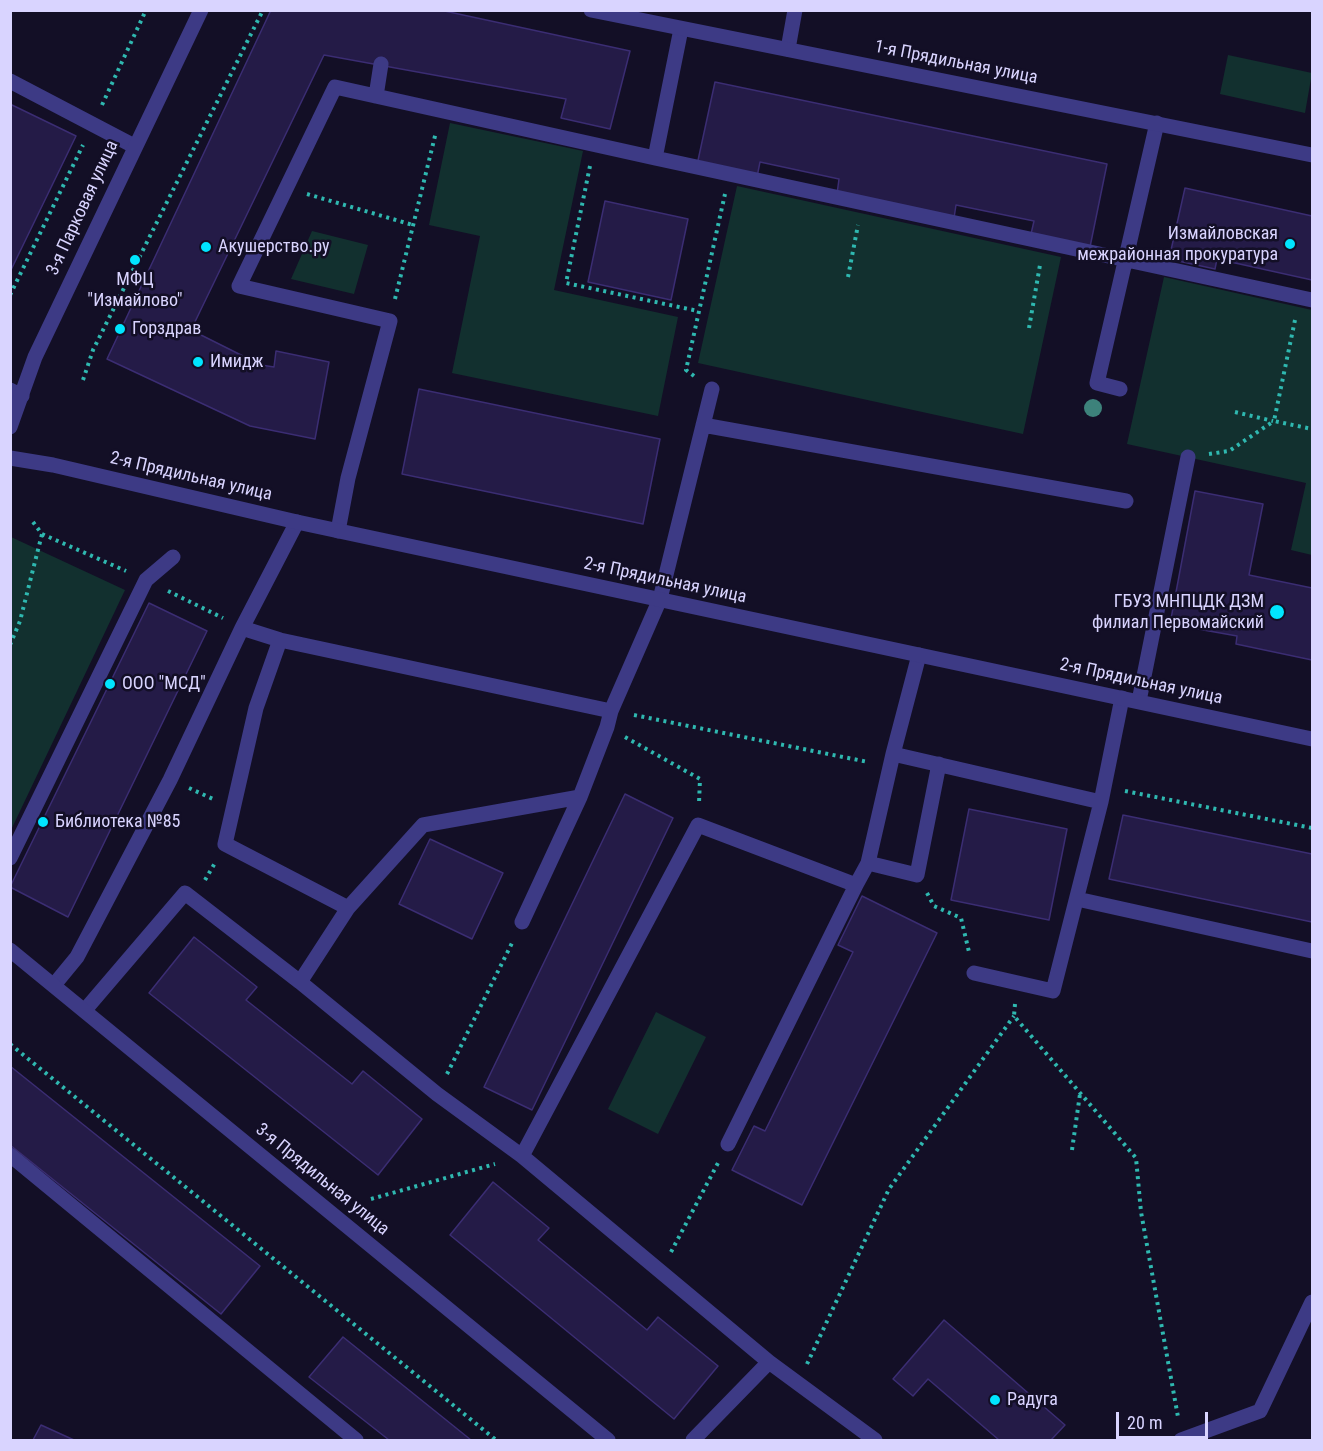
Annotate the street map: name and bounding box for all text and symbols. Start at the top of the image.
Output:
street label: 1-я Прядильная улица [873,37,1039,89]
street label: 3-я Парковая улица [42,137,124,279]
place label: Измайловская межрайонная прокуратура [1077,223,1278,266]
place label: Акушерство.ру [218,236,330,258]
marker: Измайловская межрайонная прокуратура [1283,237,1297,251]
marker: Акушерство.ру [199,240,213,254]
marker: МФЦ "Измайлово" [128,253,142,267]
place label: МФЦ "Измайлово" [87,269,183,312]
place label: Горздрав [132,318,201,340]
marker: Горздрав [113,322,127,336]
place label: Имидж [210,351,264,373]
marker: Имидж [191,355,205,369]
street label: 2-я Прядильная улица [108,448,274,506]
street label: 2-я Прядильная улица [582,553,748,609]
place label: ГБУЗ МНПЦДК ДЗМ филиал Первомайский [1092,591,1264,634]
marker: ГБУЗ МНПЦДК ДЗМ филиал Первомайский [1268,603,1286,621]
street label: 2-я Прядильная улица [1058,654,1224,710]
place label: ООО "МСД" [122,673,206,695]
marker: ООО "МСД" [103,677,117,691]
place label: Библиотека №85 [55,811,180,833]
marker: Библиотека №85 [36,815,50,829]
street label: 3-я Прядильная улица [251,1119,393,1241]
place label: Радуга [1007,1389,1058,1411]
marker: Радуга [988,1393,1002,1407]
scale bar [1119,1400,1210,1438]
text: 20 m [1127,1412,1162,1433]

